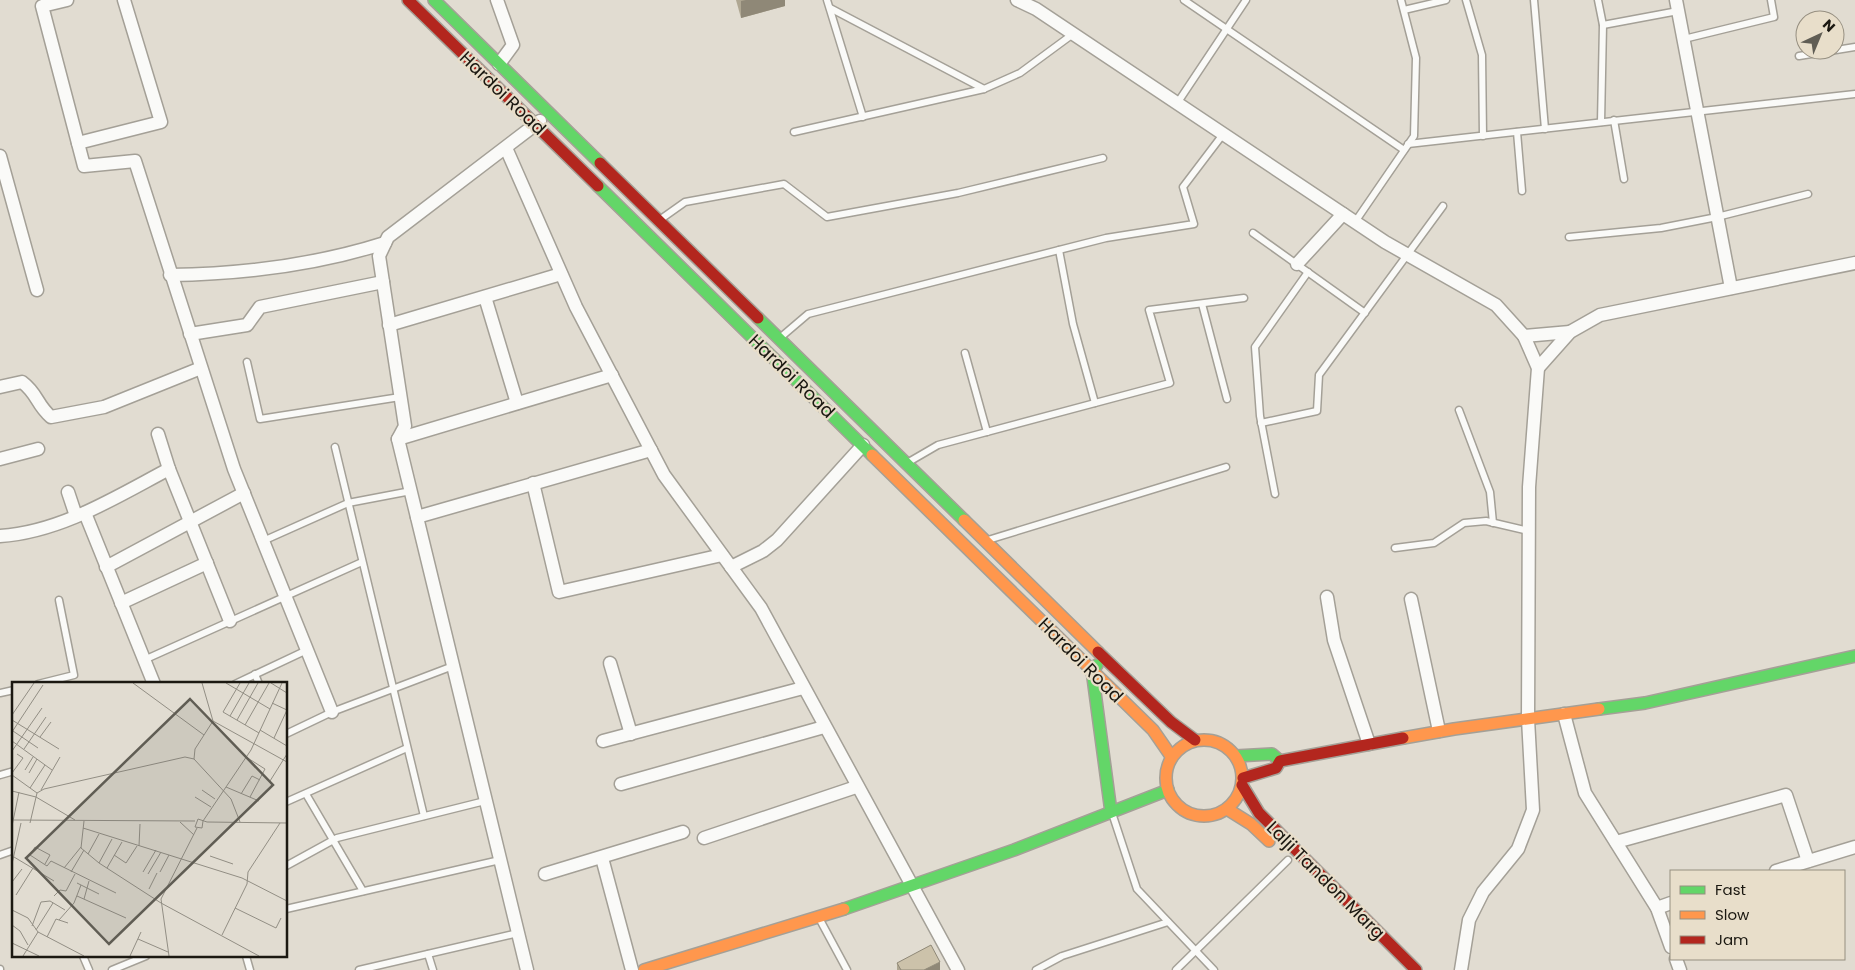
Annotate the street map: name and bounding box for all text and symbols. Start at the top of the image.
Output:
north arrow [1795,10,1845,60]
text: N [1818,15,1840,36]
street label: Hardoi Road [454,45,552,141]
street label: Hardoi Road [743,328,841,424]
street label: Hardoi Road [1033,612,1129,708]
inset map [12,682,288,958]
street label: Lalji Tandon Marg [1261,815,1391,945]
legend [1670,870,1845,960]
text: Fast [1715,879,1746,900]
text: Slow [1715,904,1750,925]
text: Jam [1715,929,1749,950]

